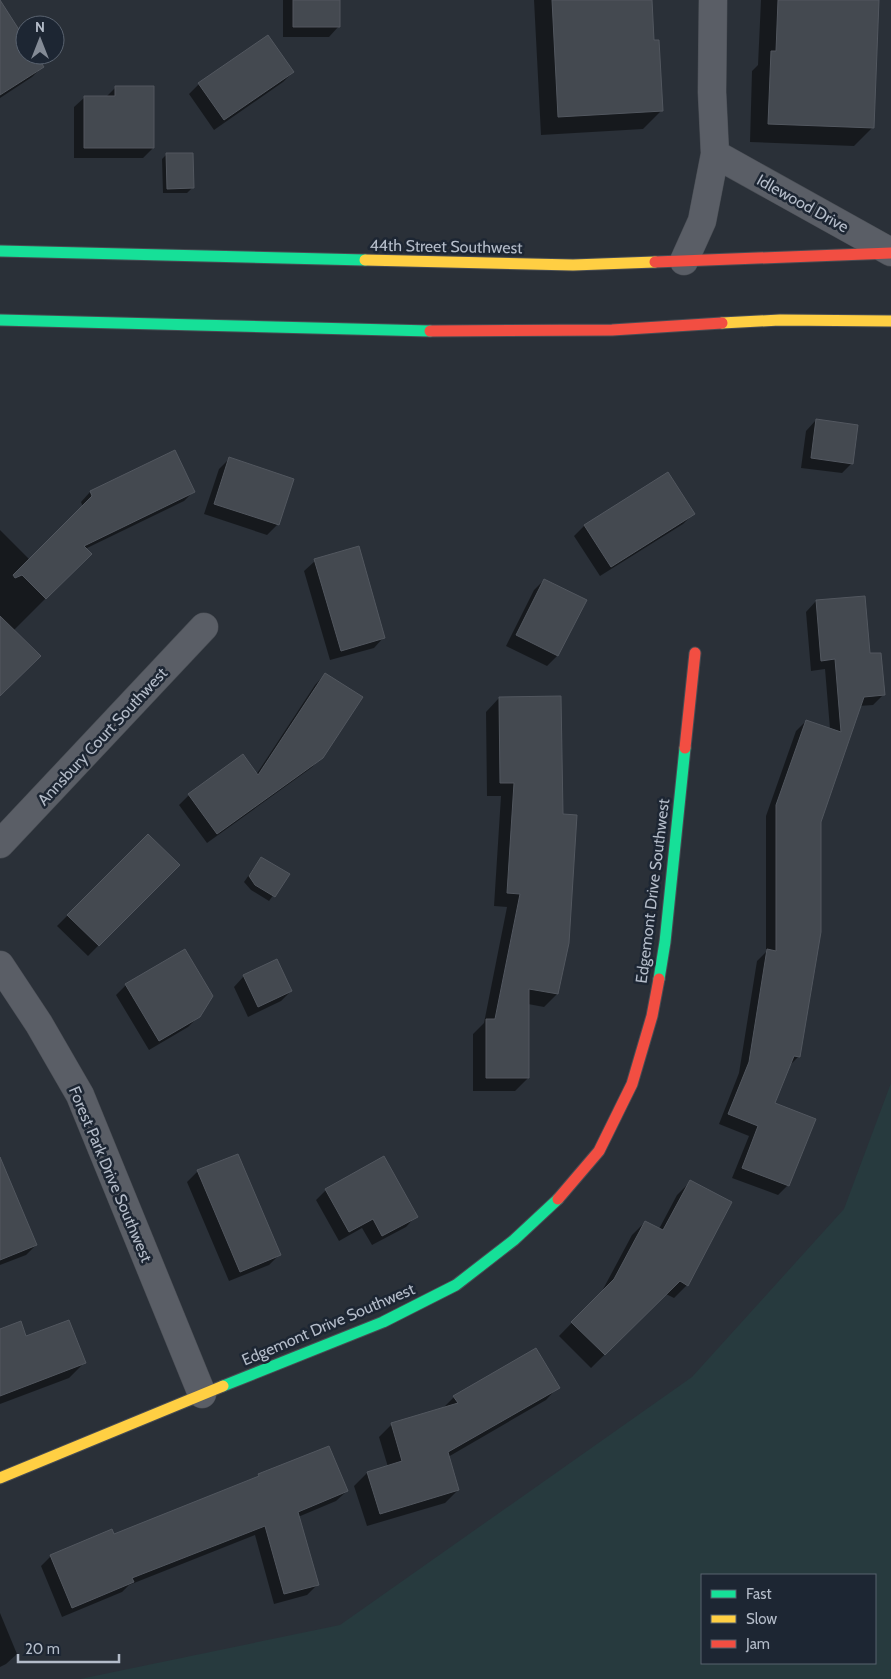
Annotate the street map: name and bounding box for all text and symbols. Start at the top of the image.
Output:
north arrow [15,15,65,65]
text: N [35,18,45,36]
street label: Idlewood Drive [753,170,852,237]
street label: 44th Street Southwest [369,236,523,257]
street label: Annsbury Court Southwest [34,663,172,809]
street label: Edgemont Drive Southwest [632,797,673,985]
street label: Forest Park Drive Southwest [65,1083,156,1266]
street label: Edgemont Drive Southwest [239,1279,418,1370]
legend [701,1574,876,1664]
text: Fast [746,1585,771,1603]
text: Slow [746,1610,777,1628]
scale bar [18,1632,119,1664]
text: Jam [745,1635,770,1653]
text: 20 m [25,1640,60,1658]

